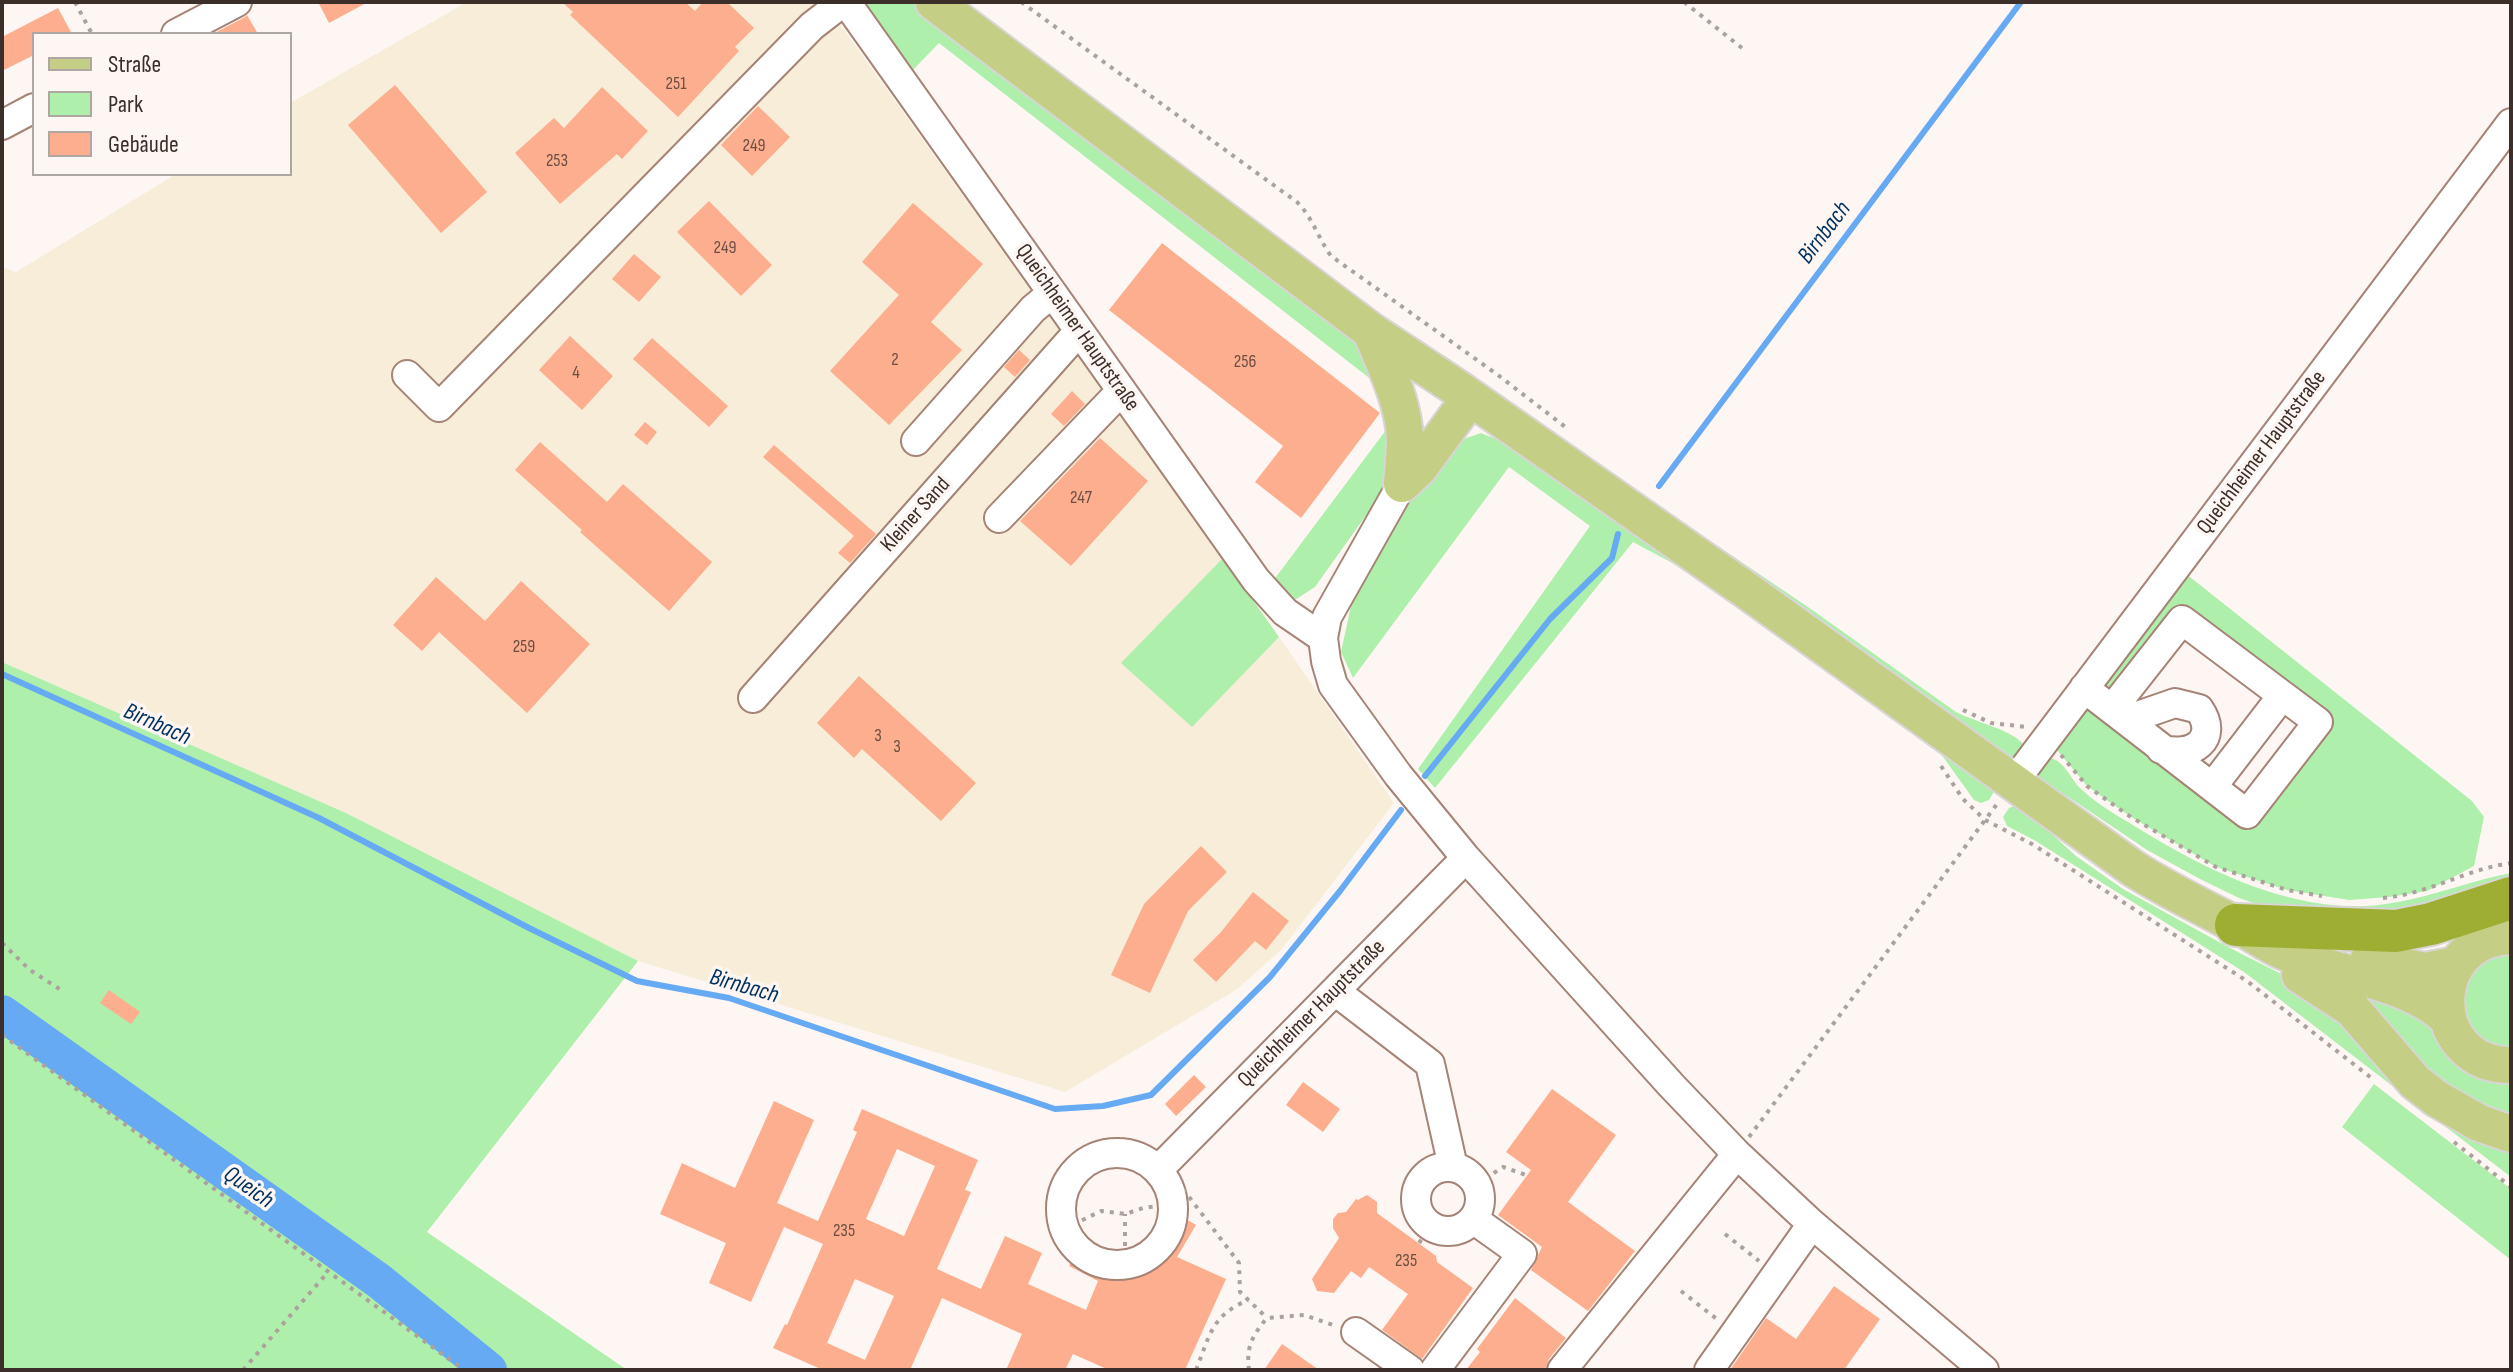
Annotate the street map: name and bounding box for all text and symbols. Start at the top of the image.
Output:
legend [32,32,292,176]
text: Straße [108,50,161,79]
house number: 251 [666,73,686,95]
text: Park [108,90,143,119]
text: Gebäude [108,130,179,159]
house number: 249 [743,135,765,157]
house number: 253 [546,150,568,172]
water label: Birnbach [1792,196,1858,270]
house number: 249 [714,237,736,259]
street label: Queichheimer Hauptstraße [1009,239,1145,417]
house number: 2 [891,349,899,371]
house number: 256 [1234,351,1256,373]
house number: 4 [572,362,580,384]
street label: Queichheimer Hauptstraße [2192,366,2332,540]
street label: Kleiner Sand [876,472,956,558]
house number: 247 [1070,487,1092,509]
house number: 259 [513,636,535,658]
water label: Birnbach [119,698,195,752]
house number: 3 [874,725,882,747]
house number: 3 [893,736,901,758]
street label: Queichheimer Hauptstraße [1233,935,1391,1093]
water label: Birnbach [706,963,782,1011]
water label: Queich [217,1161,279,1215]
house number: 235 [833,1220,855,1242]
house number: 235 [1395,1250,1417,1272]

